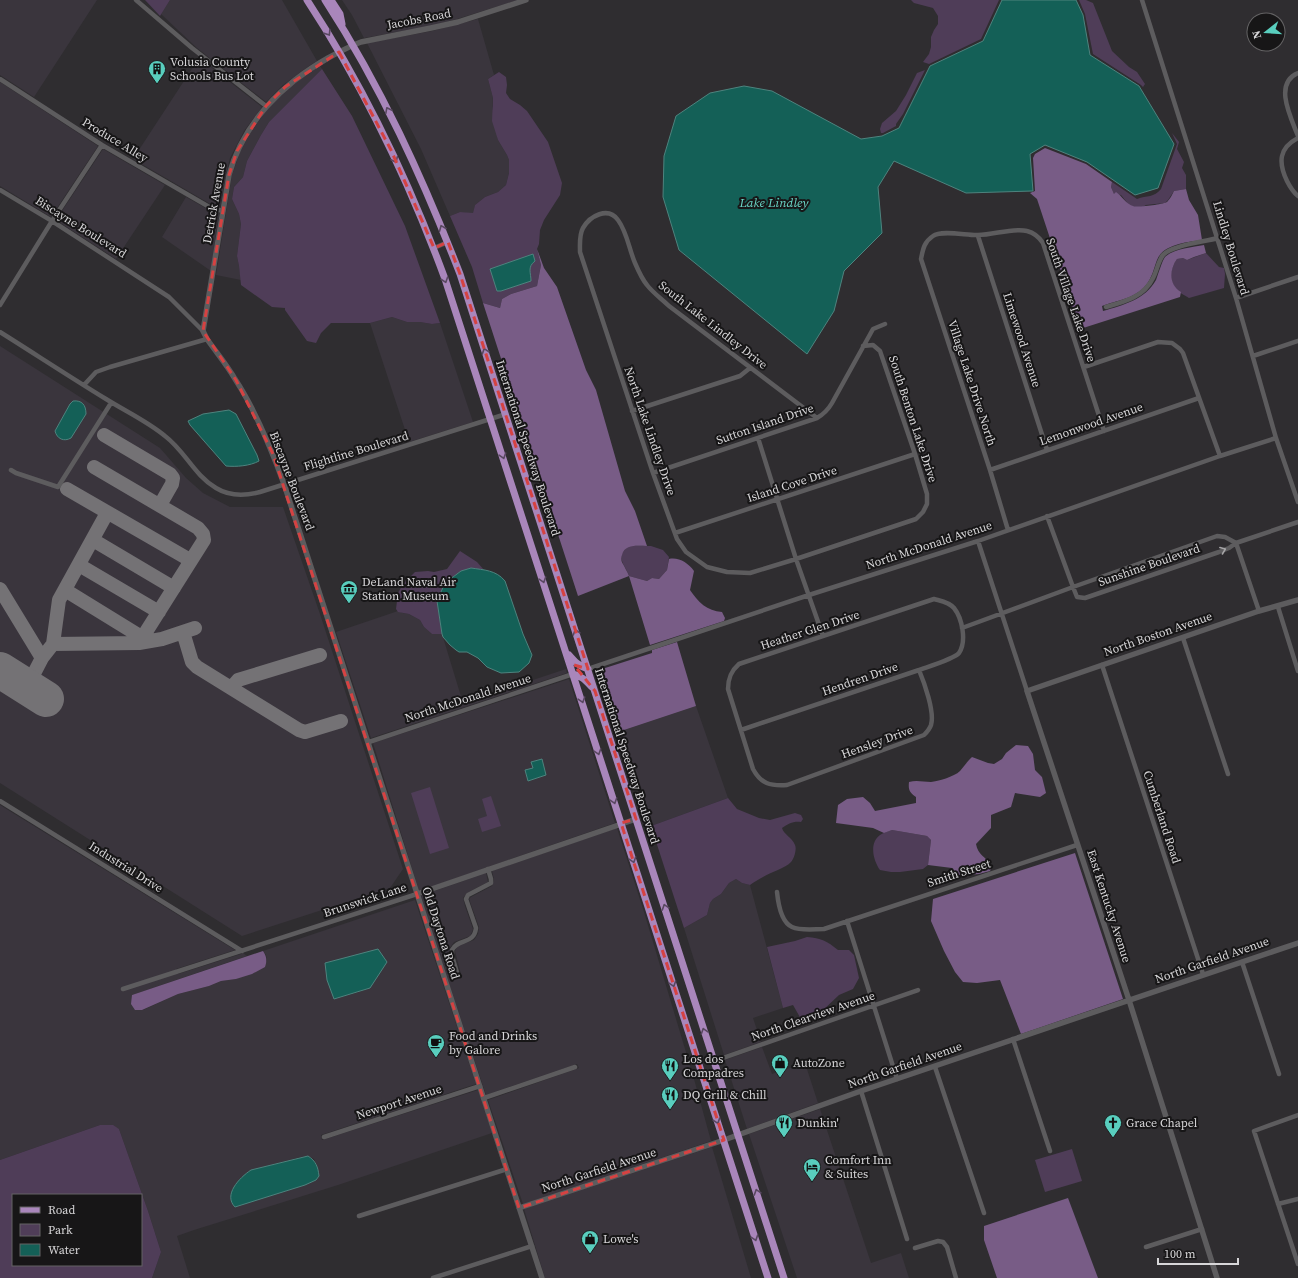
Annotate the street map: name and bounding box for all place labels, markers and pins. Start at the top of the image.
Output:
place label: Volusia County Schools Bus Lot [170,54,254,84]
building icon: Volusia County Schools Bus Lot [147,59,167,84]
place label: DeLand Naval Air Station Museum [362,574,456,604]
museum icon: DeLand Naval Air Station Museum [339,579,359,604]
place label: Food and Drinks by Galore [449,1028,537,1058]
cafe icon: Food and Drinks by Galore [426,1033,446,1058]
place label: Los dos Compadres [683,1051,744,1081]
shop icon: AutoZone [770,1053,790,1078]
place label: AutoZone [793,1055,845,1071]
restaurant icon: Los dos Compadres [660,1056,680,1081]
restaurant icon: DQ Grill & Chill [660,1085,680,1110]
place label: DQ Grill & Chill [683,1087,767,1103]
restaurant icon: Dunkin' [774,1113,794,1138]
church icon: Grace Chapel [1103,1113,1123,1138]
place label: Dunkin' [797,1115,839,1131]
place label: Grace Chapel [1126,1115,1198,1131]
place label: Comfort Inn & Suites [825,1152,892,1182]
hotel icon: Comfort Inn & Suites [802,1157,822,1182]
shop icon: Lowe's [580,1229,600,1254]
place label: Lowe's [603,1231,639,1247]

